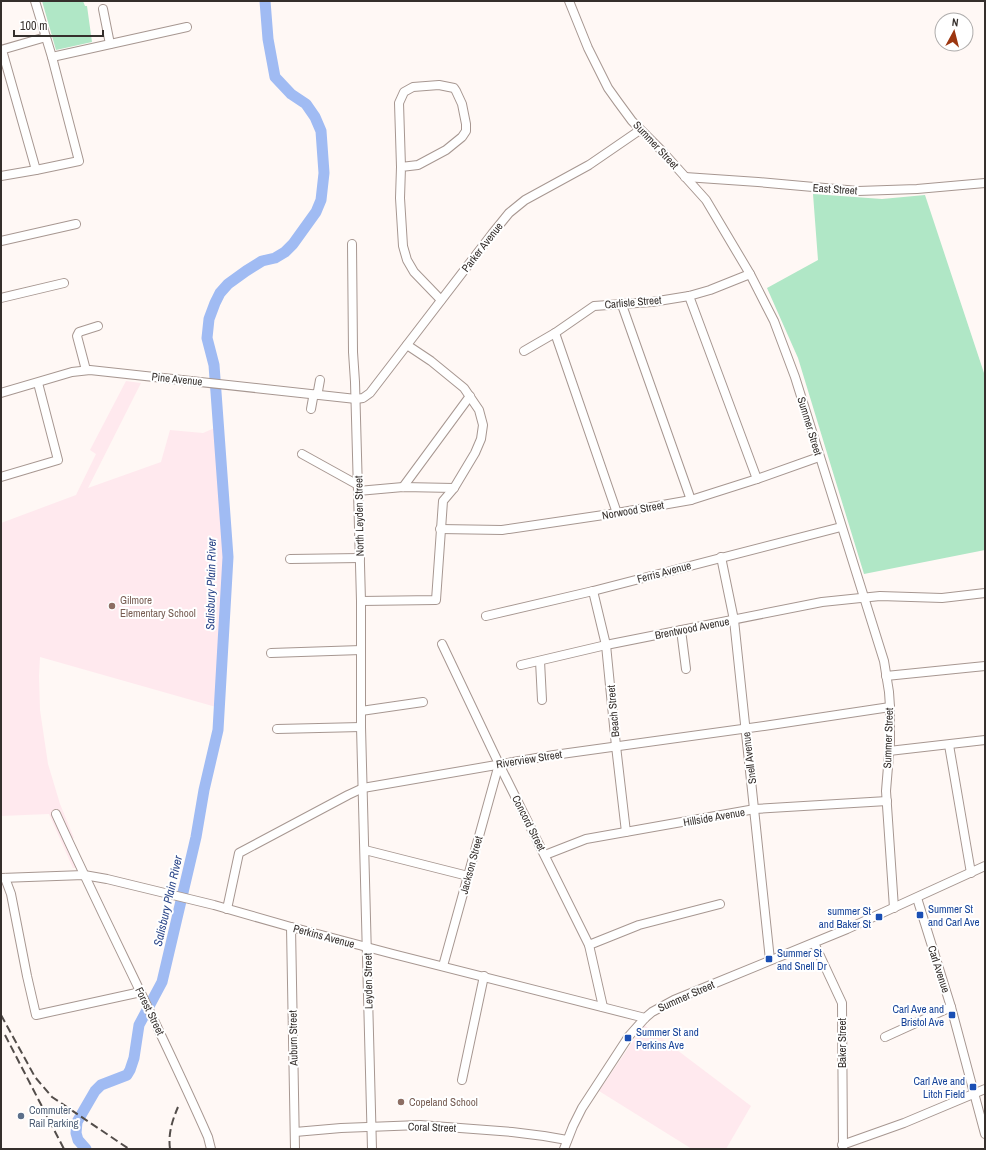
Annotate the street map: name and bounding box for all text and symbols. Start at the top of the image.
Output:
scale bar [14,12,103,38]
north arrow [934,12,974,52]
text: N [951,15,959,29]
text: 100 m [20,18,47,34]
street label: Summer Street [630,118,682,172]
street label: East Street [812,180,858,198]
street label: Parker Avenue [458,219,506,275]
street label: Carlisle Street [604,292,663,311]
street label: Pine Avenue [151,369,203,389]
street label: Summer Street [794,395,826,458]
street label: North Leyden Street [351,475,367,556]
street label: Norwood Street [601,498,666,522]
water label: Salisbury Plain River [202,537,220,630]
street label: Ferris Avenue [635,558,693,586]
place label: Gilmore Elementary School [120,593,196,620]
marker: Gilmore Elementary School [107,601,117,611]
street label: Brentwood Avenue [654,614,730,642]
street label: Beach Street [604,684,622,738]
street label: Summer Street [880,707,896,769]
street label: Snell Avenue [739,731,759,785]
street label: Riverview Street [495,747,564,771]
street label: Concord Street [509,793,549,854]
street label: Hillside Avenue [682,805,746,829]
street label: Jackson Street [457,834,486,896]
water label: Salisbury Plain River [150,853,186,948]
place label: Summer St and Carl Ave [928,902,980,929]
place label: summer St and Baker St [819,904,871,931]
marker: Summer St and Carl Ave [915,910,925,920]
marker: summer St and Baker St [874,912,884,922]
street label: Perkins Avenue [292,921,356,951]
street label: Carl Avenue [925,944,953,994]
place label: Summer St and Snell Dr [777,946,827,973]
street label: Leyden Street [361,952,375,1009]
marker: Summer St and Snell Dr [764,954,774,964]
street label: Summer Street [655,977,717,1015]
street label: Forest Street [132,985,168,1038]
place label: Carl Ave and Bristol Ave [893,1002,944,1029]
street label: Auburn Street [286,1010,301,1067]
marker: Carl Ave and Bristol Ave [947,1010,957,1020]
street label: Baker Street [835,1017,849,1068]
place label: Summer St and Perkins Ave [636,1025,699,1052]
marker: Summer St and Perkins Ave [623,1033,633,1043]
place label: Carl Ave and Litch Field [914,1074,965,1101]
marker: Carl Ave and Litch Field [968,1082,978,1092]
place label: Copeland School [409,1095,478,1109]
marker: Copeland School [396,1097,406,1107]
place label: Commuter Rail Parking [29,1103,79,1130]
marker: Commuter Rail Parking [16,1111,26,1121]
street label: Coral Street [408,1119,457,1135]

